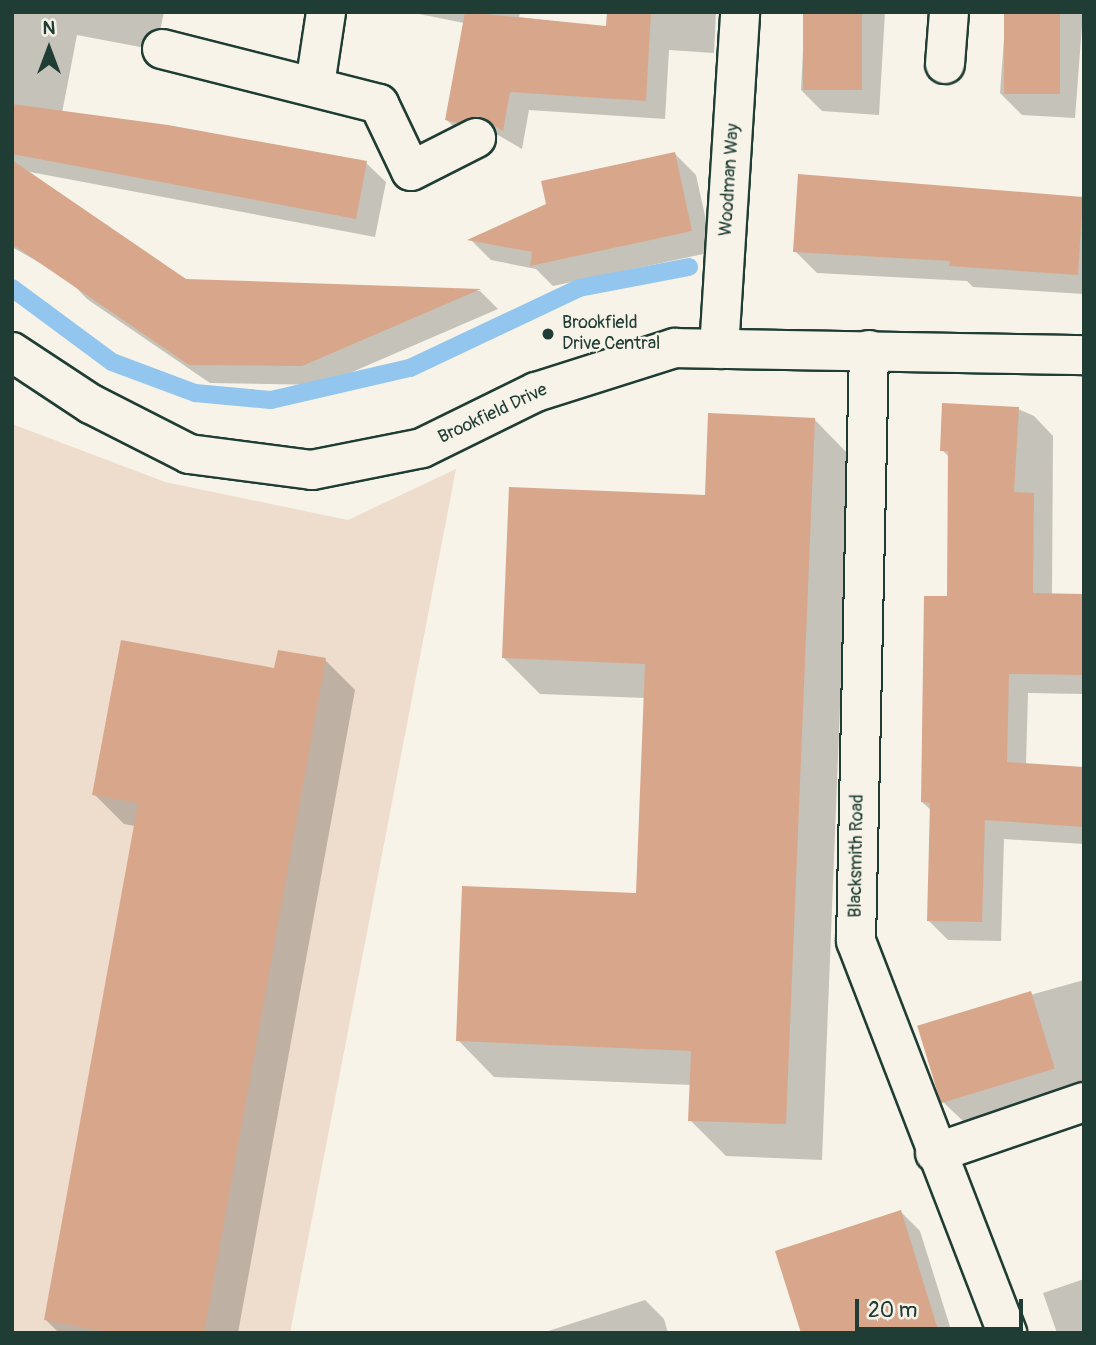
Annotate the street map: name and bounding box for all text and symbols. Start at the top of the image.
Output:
north arrow [14,14,84,84]
text: N [43,16,55,40]
street label: Woodman Way [715,123,745,237]
place label: Brookfield Drive Central [562,313,660,356]
marker: Brookfield Drive Central [540,326,556,342]
street label: Brookfield Drive [435,379,551,449]
street label: Blacksmith Road [845,794,869,918]
scale bar [858,1286,1026,1330]
text: 20 m [868,1297,917,1324]

